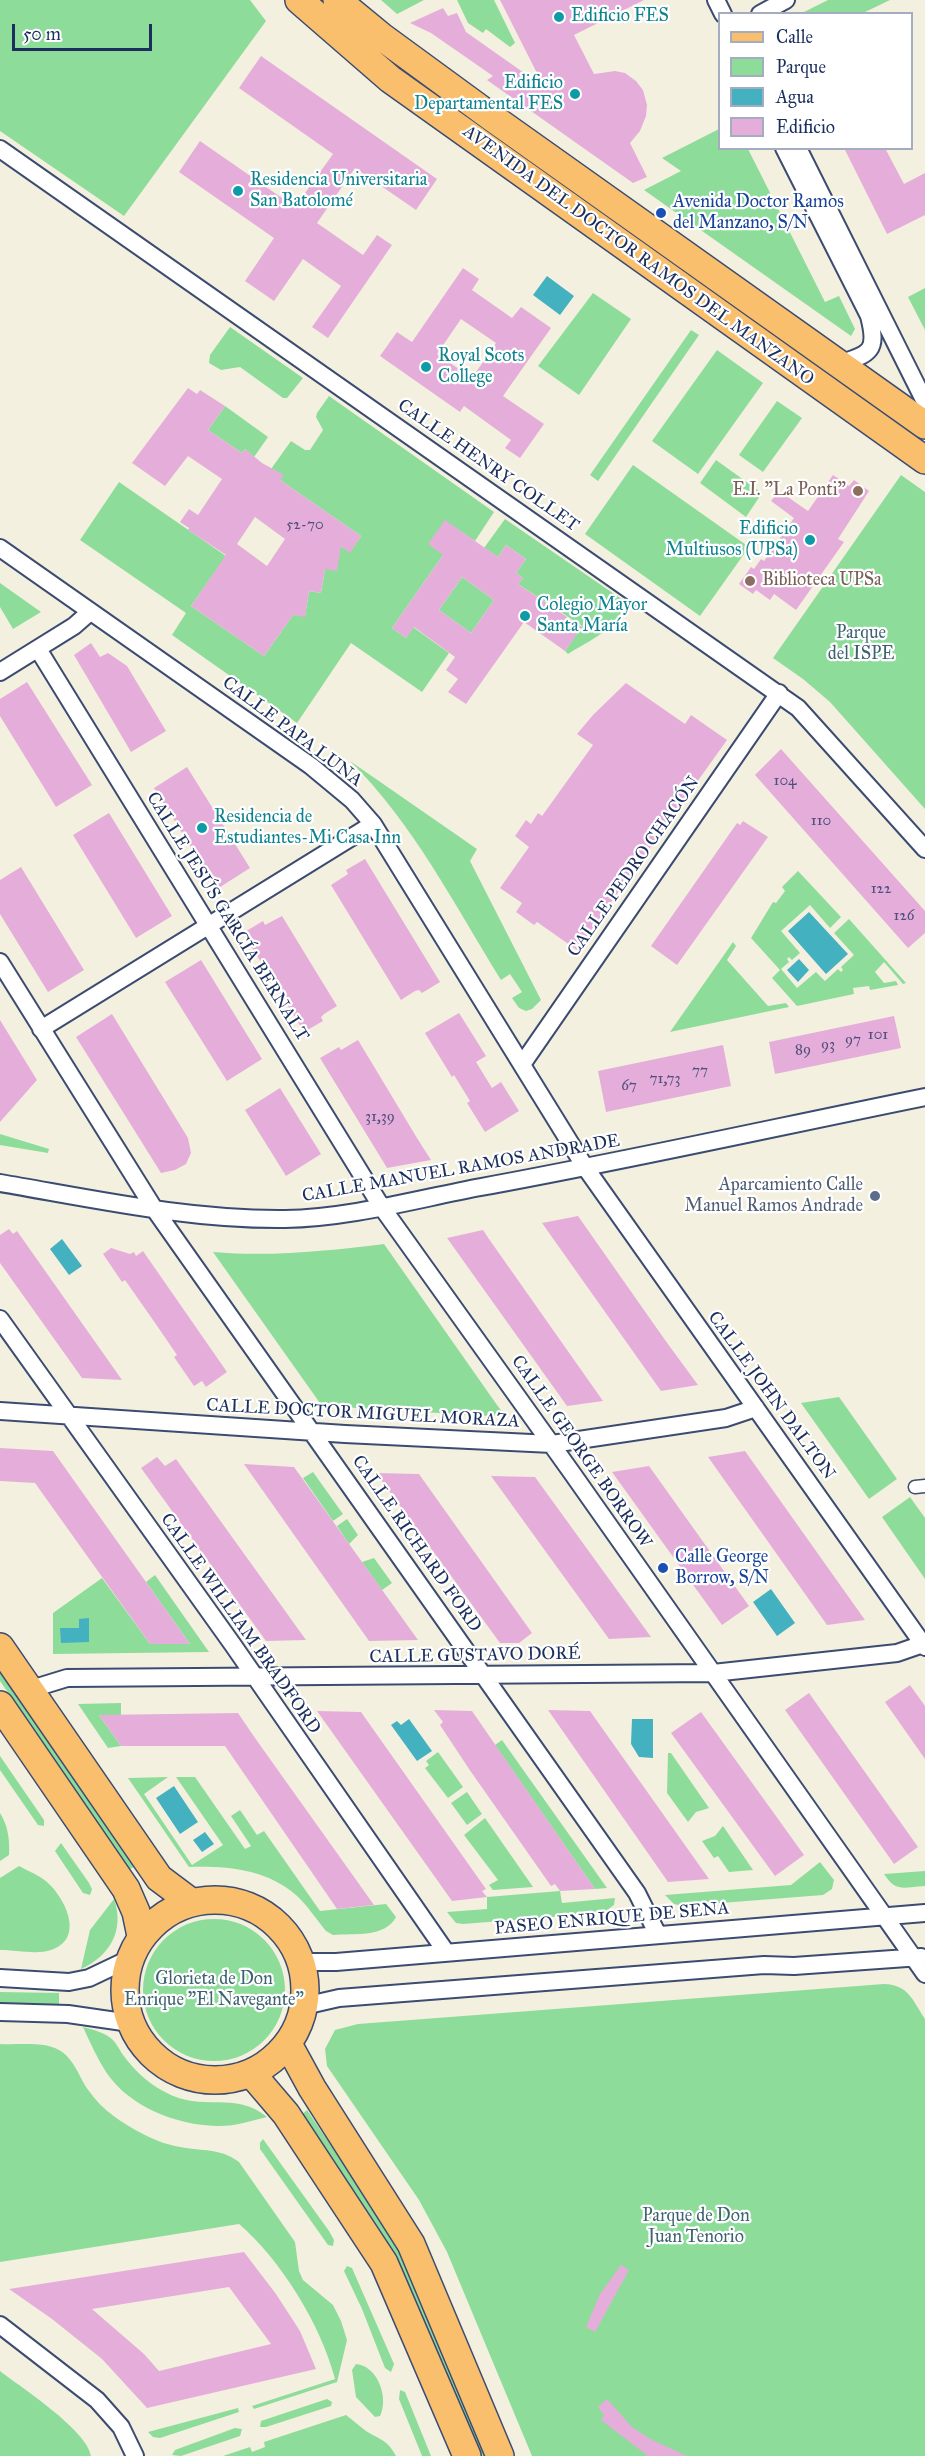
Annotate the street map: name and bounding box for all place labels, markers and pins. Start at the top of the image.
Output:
place label: Edificio FES [571,6,669,28]
marker: Edificio FES [552,10,566,24]
place label: Edificio Departamental FES [414,73,563,116]
marker: Edificio Departamental FES [568,87,582,101]
place label: Residencia Universitaria San Batolomé [250,170,427,213]
marker: Residencia Universitaria San Batolomé [231,184,245,198]
place label: Avenida Doctor Ramos del Manzano, S/N [673,192,844,234]
marker: Avenida Doctor Ramos del Manzano, S/N [654,206,668,220]
place label: Royal Scots College [438,346,524,388]
marker: Royal Scots College [419,360,433,374]
place label: E.I. "La Ponti" [732,480,846,502]
marker: E.I. "La Ponti" [851,484,865,498]
place label: Edificio Multiusos (UPSa) [666,519,798,562]
marker: Edificio Multiusos (UPSa) [803,533,817,547]
place label: Biblioteca UPSa [762,570,882,592]
marker: Biblioteca UPSa [743,574,757,588]
place label: Colegio Mayor Santa María [537,595,647,638]
marker: Colegio Mayor Santa María [518,609,532,623]
place label: Residencia de Estudiantes-Mi Casa Inn [214,807,401,850]
marker: Residencia de Estudiantes-Mi Casa Inn [195,821,209,835]
place label: Aparcamiento Calle Manuel Ramos Andrade [685,1175,863,1218]
marker: Aparcamiento Calle Manuel Ramos Andrade [868,1189,882,1203]
place label: Calle George Borrow, S/N [675,1547,769,1590]
marker: Calle George Borrow, S/N [656,1561,670,1575]

